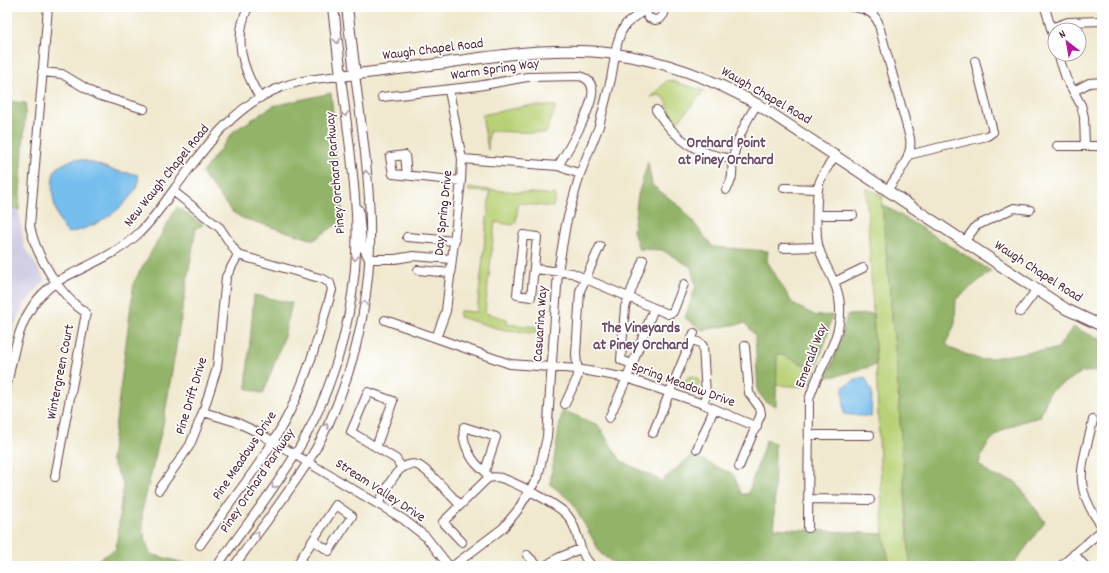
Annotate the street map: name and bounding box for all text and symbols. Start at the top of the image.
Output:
north arrow [1047,22,1087,62]
text: N [1056,27,1070,43]
street label: Waugh Chapel Road [381,34,485,66]
one-way arrow [332,38,341,44]
street label: Warm Spring Way [449,54,541,86]
street label: Waugh Chapel Road [717,62,815,130]
street label: Piney Orchard Parkway [321,111,351,235]
one-way arrow [340,111,349,117]
street label: New Waugh Chapel Road [119,120,215,232]
district label: Orchard Point at Piney Orchard [678,133,774,172]
street label: Day Spring Drive [430,169,458,257]
one-way arrow [362,170,371,176]
street label: Waugh Chapel Road [990,236,1086,308]
one-way arrow [351,255,359,261]
street label: Casuarina Way [528,285,554,363]
one-way arrow [359,300,368,306]
district label: The Vineyards at Piney Orchard [593,318,689,357]
street label: Emerald Way [791,321,834,391]
street label: Wintergreen Court [42,323,80,421]
street label: Pine Drift Drive [171,355,213,437]
street label: Spring Meadow Drive [628,357,738,413]
street label: Pine Meadows Drive [208,407,282,505]
one-way arrow [321,423,329,431]
street label: Piney Orchard Parkway [216,424,301,537]
street label: Stream Valley Drive [331,454,429,528]
one-way arrow [272,482,279,489]
one-way arrow [252,532,259,539]

